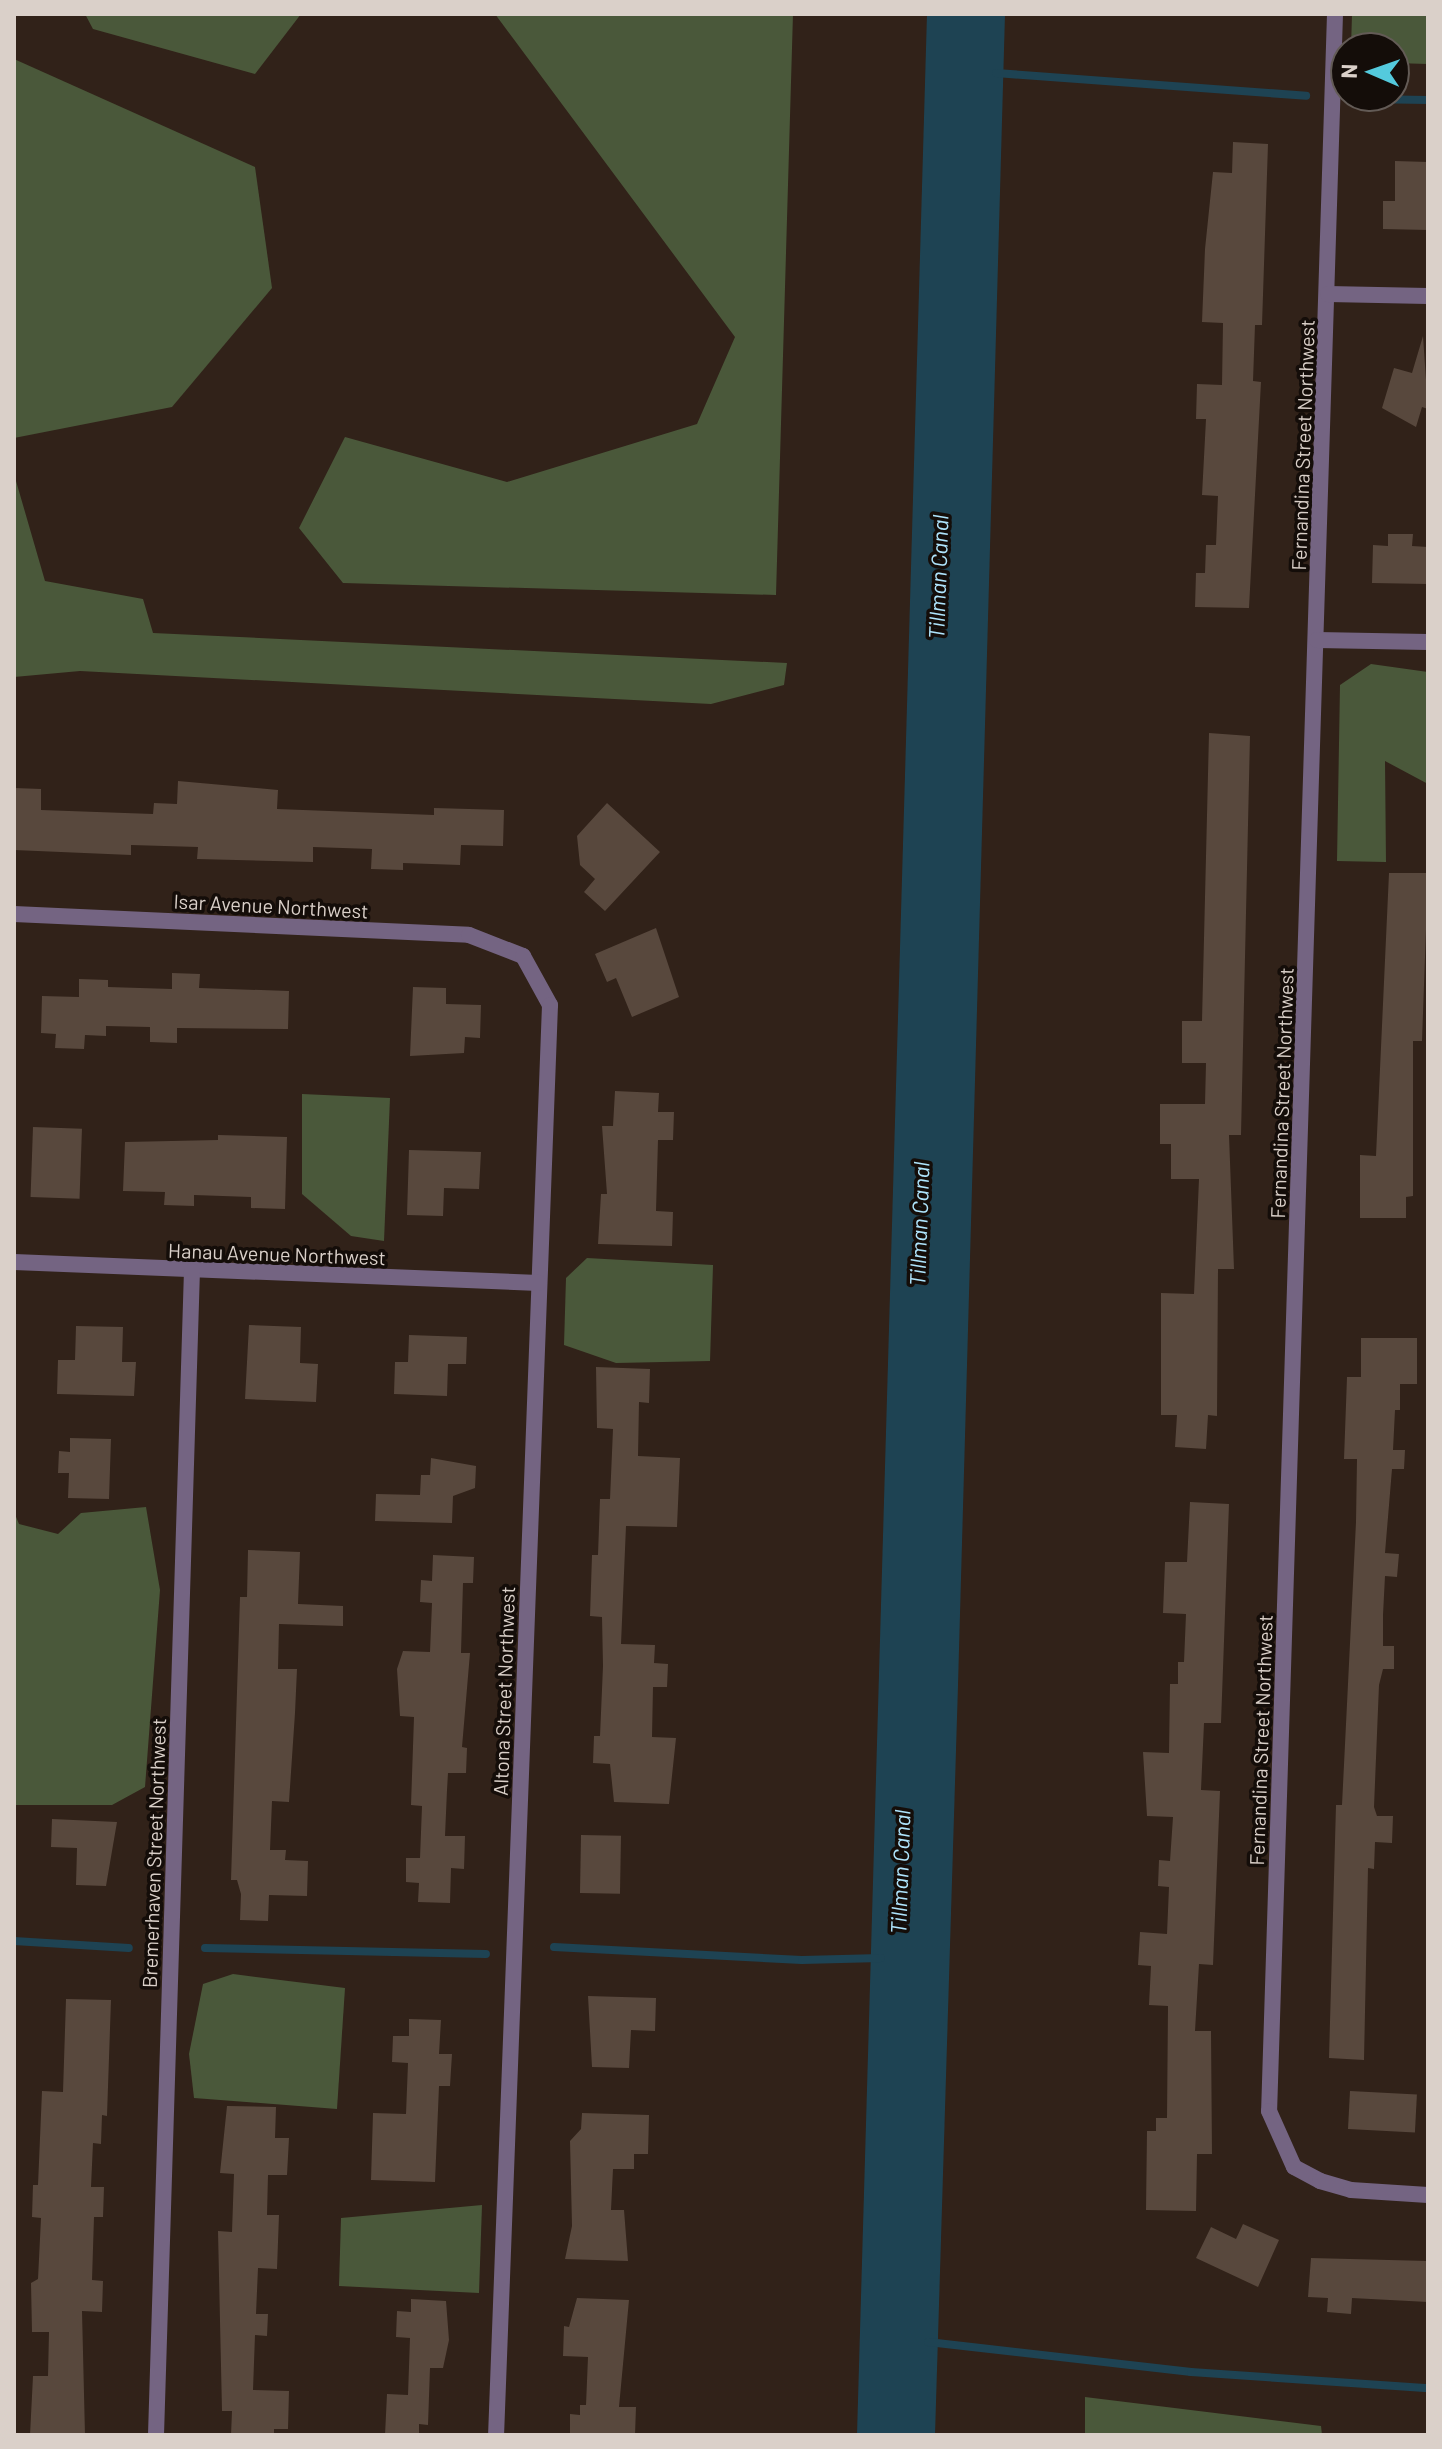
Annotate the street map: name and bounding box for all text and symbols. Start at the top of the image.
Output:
north arrow [1330,32,1410,112]
text: N [1335,63,1361,79]
street label: Fernandina Street Northwest [1287,319,1319,571]
water label: Tillman Canal [923,514,953,640]
street label: Isar Avenue Northwest [173,889,369,923]
street label: Fernandina Street Northwest [1266,967,1298,1219]
water label: Tillman Canal [904,1161,934,1287]
street label: Hanau Avenue Northwest [168,1238,386,1270]
street label: Altona Street Northwest [488,1586,520,1796]
street label: Fernandina Street Northwest [1245,1614,1277,1866]
street label: Bremerhaven Street Northwest [137,1718,171,1988]
water label: Tillman Canal [885,1809,915,1935]

